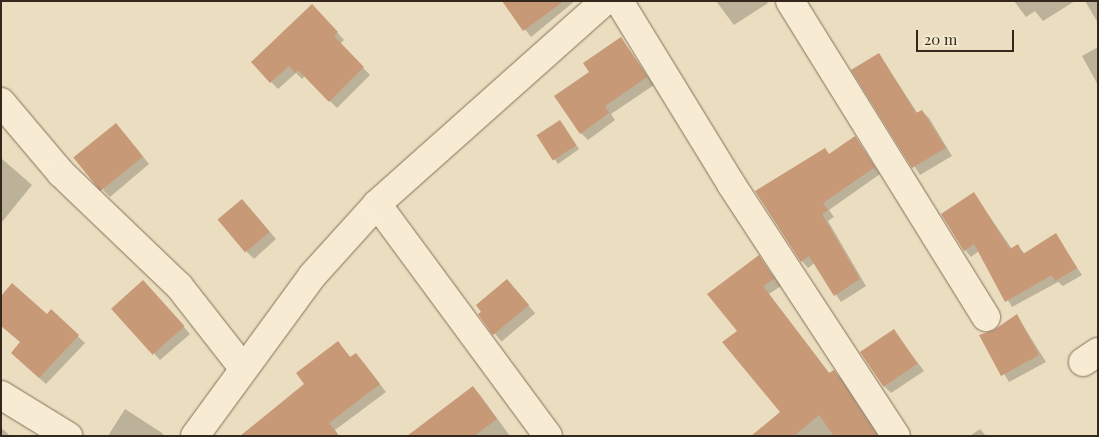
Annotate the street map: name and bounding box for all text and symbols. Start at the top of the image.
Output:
scale bar [919,20,1016,52]
text: 20 m [924,29,957,49]

